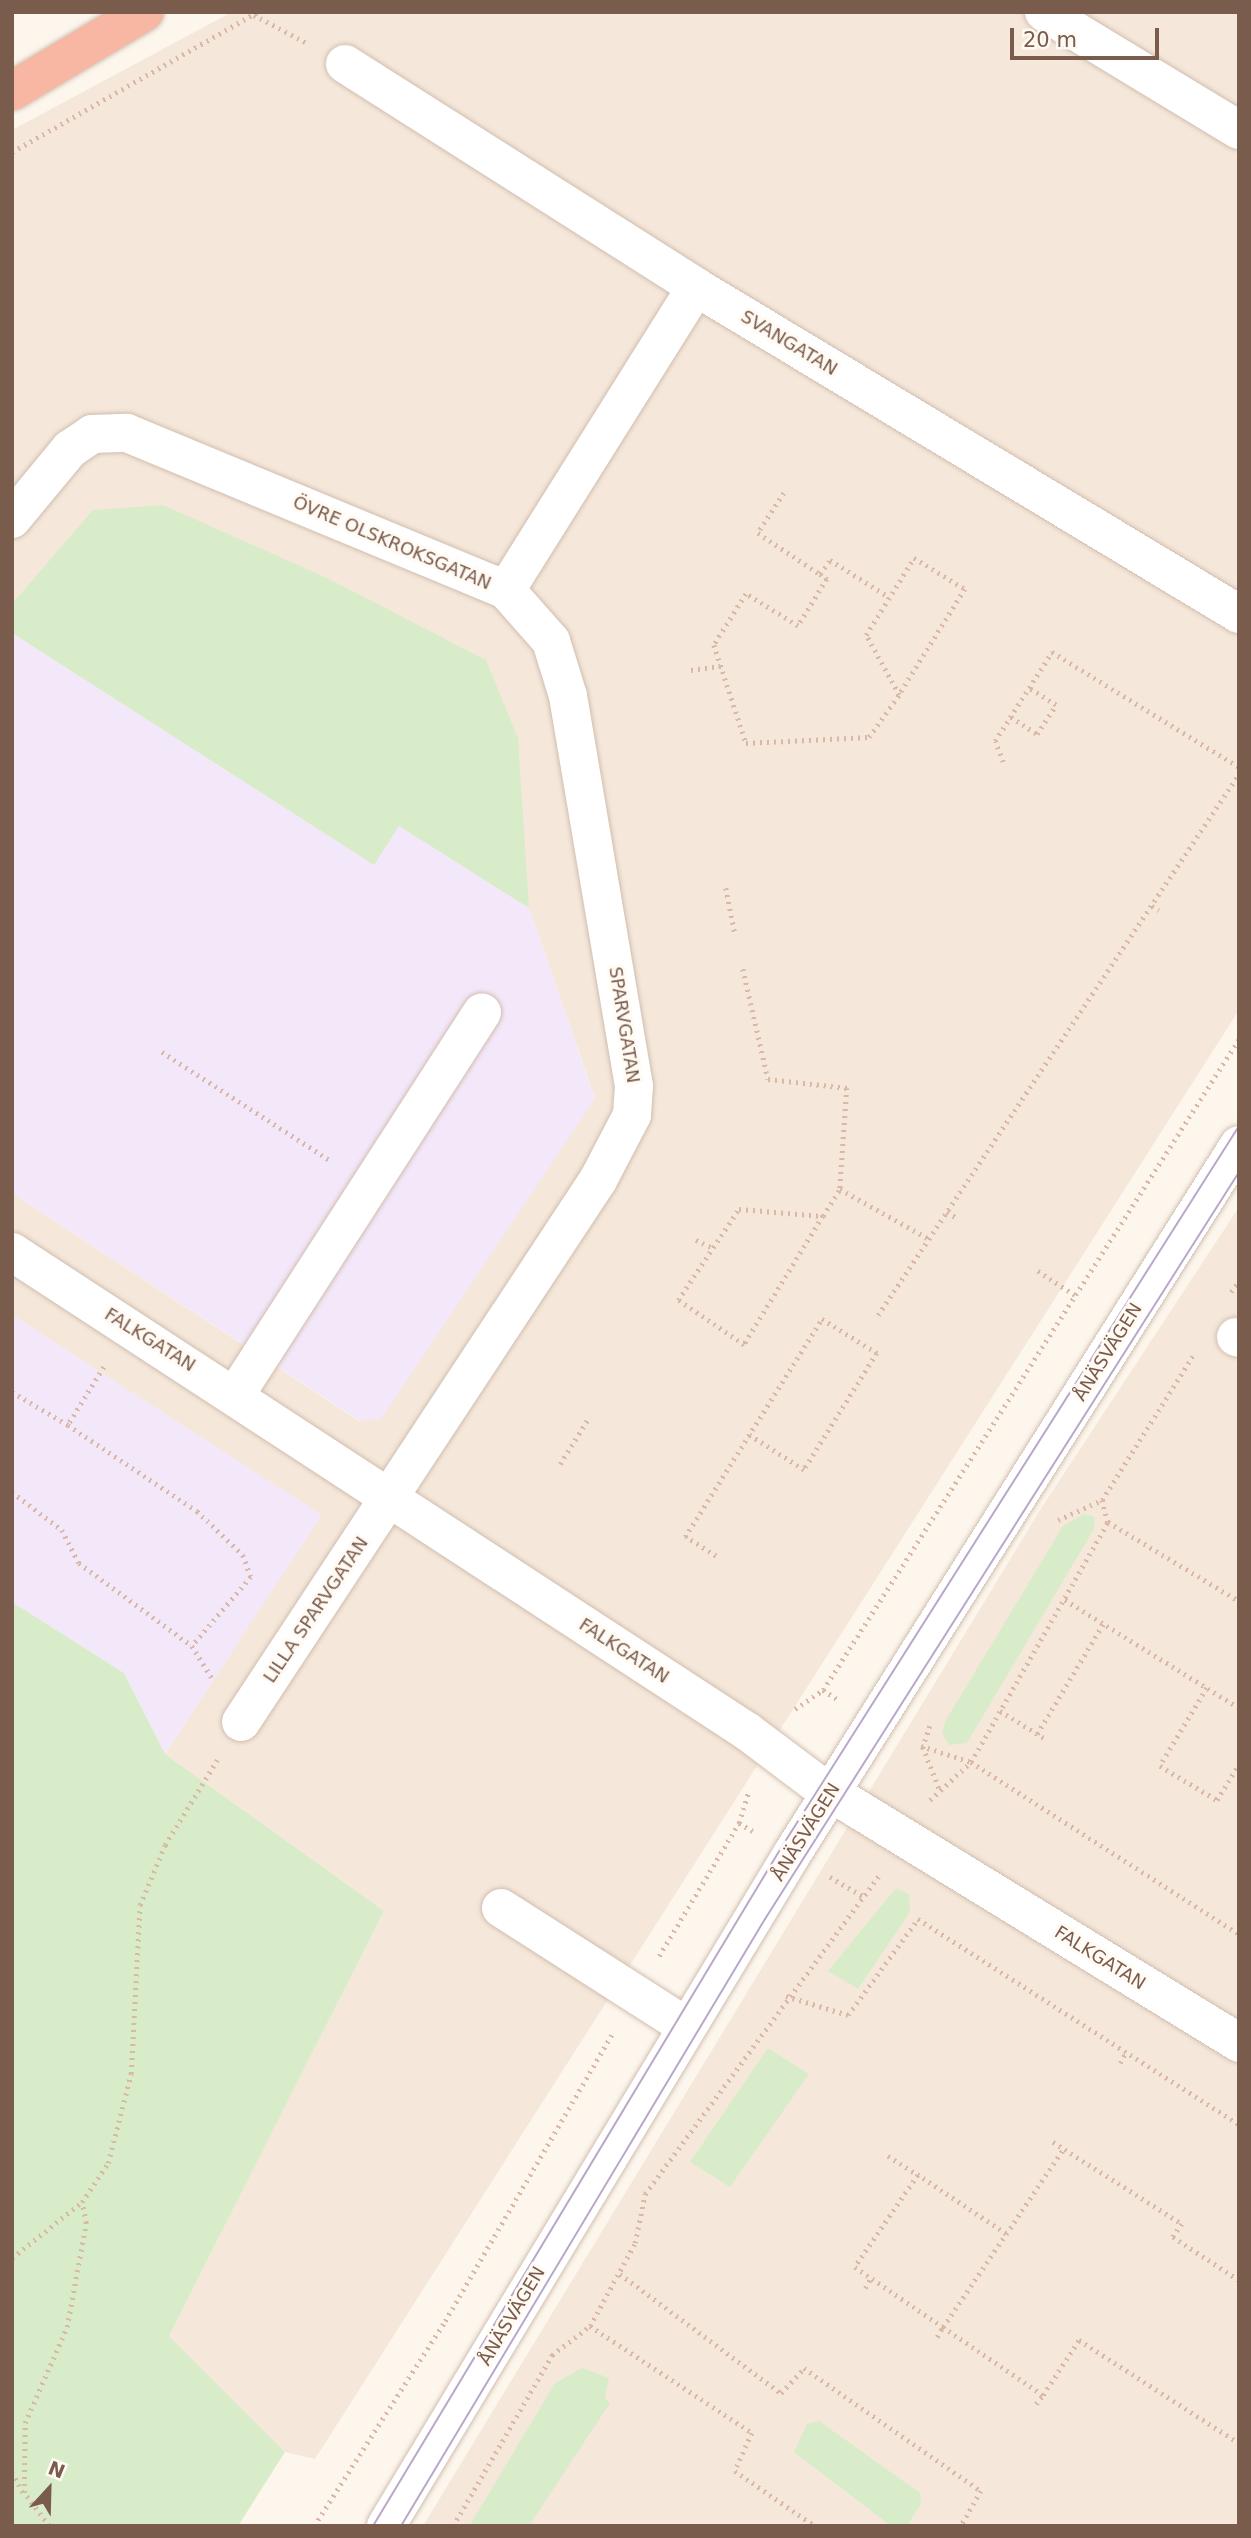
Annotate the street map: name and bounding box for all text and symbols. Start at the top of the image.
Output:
scale bar [1013,14,1162,58]
text: 20 m [1023,28,1077,52]
street label: SVANGATAN [737,306,841,380]
street label: ÖVRE OLSKROKSGATAN [290,491,494,595]
street label: SPARVGATAN [604,965,644,1085]
street label: ÅNÄSVÄGEN [1069,1299,1147,1405]
street label: FALKGATAN [101,1304,199,1376]
street label: LILLA SPARVGATAN [259,1533,373,1687]
street label: FALKGATAN [575,1614,673,1688]
street label: ÅNÄSVÄGEN [767,1779,845,1885]
street label: FALKGATAN [1051,1922,1149,1994]
street label: ÅNÄSVÄGEN [474,2263,550,2369]
north arrow [14,2454,84,2524]
text: N [45,2456,68,2483]

